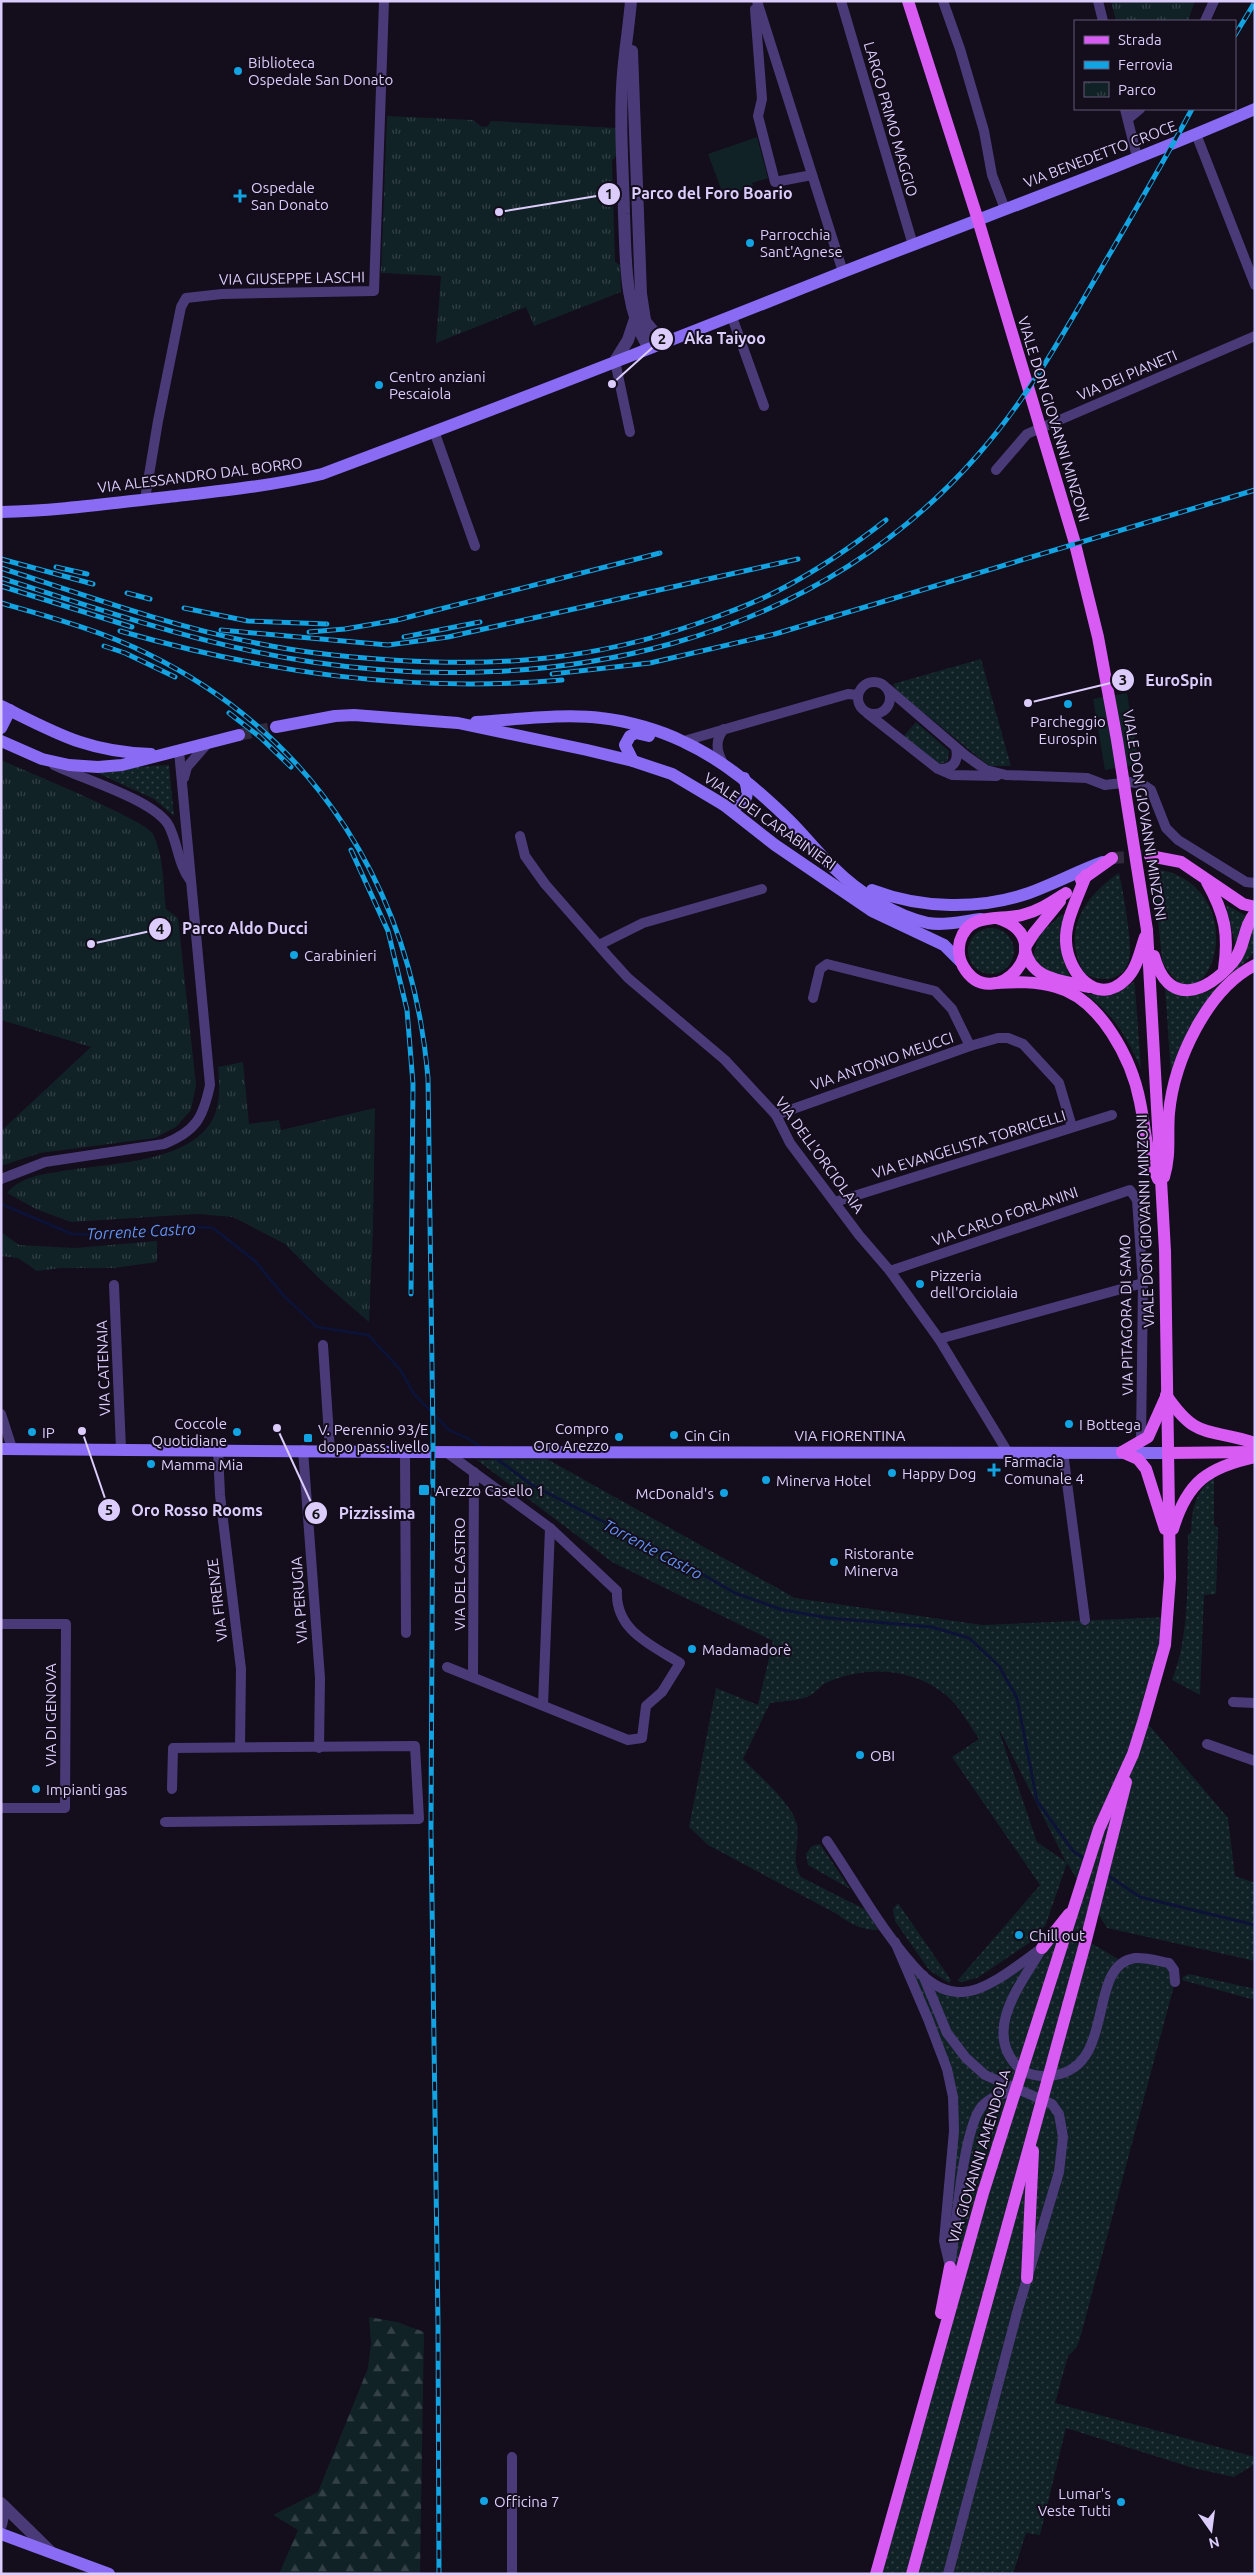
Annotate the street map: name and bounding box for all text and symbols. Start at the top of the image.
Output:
legend [1074,20,1236,110]
text: Strada [1118,31,1162,48]
street label: LARGO PRIMO MAGGIO [861,40,921,198]
place label: Biblioteca Ospedale San Donato [248,54,393,88]
text: Ferrovia [1118,56,1173,73]
marker: Biblioteca Ospedale San Donato [232,65,244,77]
text: Parco [1118,81,1156,98]
street label: VIA BENEDETTO CROCE [1021,117,1179,191]
callout: Parco del Foro Boario [596,178,803,209]
place label: Ospedale San Donato [251,179,329,213]
text: Parco del Foro Boario [631,184,793,202]
text: 1 [605,185,613,202]
marker: Ospedale San Donato [233,189,247,203]
place label: Parrocchia Sant'Agnese [760,226,843,260]
marker: Parrocchia Sant'Agnese [744,237,756,249]
street label: VIA GIUSEPPE LASCHI [219,268,365,288]
street label: VIALE DON GIOVANNI MINZONI [1015,314,1093,524]
callout: Aka Taiyoo [649,323,776,354]
text: Aka Taiyoo [684,329,766,347]
text: 2 [658,330,666,347]
street label: VIA DEI PIANETI [1075,346,1179,404]
place label: Centro anziani Pescaiola [389,368,486,402]
marker: Centro anziani Pescaiola [373,379,385,391]
street label: VIA ALESSANDRO DAL BORRO [97,454,303,496]
callout: EuroSpin [1110,665,1223,696]
text: 3 [1119,671,1127,688]
text: EuroSpin [1145,671,1213,689]
marker: Parcheggio Eurospin [1062,698,1074,710]
street label: VIALE DON GIOVANNI MINZONI [1120,708,1170,922]
place label: Parcheggio Eurospin [1030,713,1106,747]
street label: VIALE DEI CARABINIERI [701,769,839,873]
callout: Parco Aldo Ducci [147,913,318,944]
text: Parco Aldo Ducci [182,919,308,937]
text: 4 [156,920,164,937]
place label: Carabinieri [304,947,377,964]
marker: Carabinieri [288,949,300,961]
street label: VIA ANTONIO MEUCCI [808,1029,956,1093]
street label: VIA DELL'ORCIOLAIA [772,1094,868,1217]
street label: VIA EVANGELISTA TORRICELLI [870,1106,1068,1182]
street label: VIALE DON GIOVANNI MINZONI [1133,1114,1157,1328]
street label: VIA CARLO FORLANINI [930,1183,1080,1249]
water label: Torrente Castro [86,1219,196,1243]
street label: VIA PITAGORA DI SAMO [1116,1234,1136,1396]
place label: Pizzeria dell'Orciolaia [930,1267,1018,1301]
marker: Pizzeria dell'Orciolaia [914,1278,926,1290]
street label: VIA CATENAIA [93,1320,113,1416]
place label: Coccole Quotidiane [152,1415,227,1449]
place label: I Bottega [1079,1416,1141,1433]
marker: I Bottega [1063,1418,1075,1430]
place label: Compro Oro Arezzo [533,1420,609,1454]
place label: V. Perennio 93/E dopo pass.livello [318,1421,429,1455]
place label: IP [42,1424,55,1441]
marker: IP [26,1426,38,1438]
marker: Coccole Quotidiane [231,1426,243,1438]
place label: Cin Cin [684,1427,730,1444]
street label: VIA FIORENTINA [794,1427,906,1444]
marker: Cin Cin [668,1429,680,1441]
marker: Compro Oro Arezzo [613,1431,625,1443]
marker: V. Perennio 93/E dopo pass.livello [302,1432,314,1444]
place label: Farmacia Comunale 4 [1004,1453,1084,1487]
place label: Mamma Mia [161,1456,243,1473]
marker: Mamma Mia [145,1458,157,1470]
marker: Farmacia Comunale 4 [988,1464,1000,1476]
place label: Happy Dog [902,1465,976,1482]
marker: Happy Dog [886,1467,898,1479]
place label: Minerva Hotel [776,1472,871,1489]
marker: Minerva Hotel [760,1474,772,1486]
place label: Arezzo Casello 1 [435,1482,545,1499]
marker: Arezzo Casello 1 [417,1483,431,1497]
place label: McDonald's [636,1485,714,1502]
marker: McDonald's [718,1487,730,1499]
callout: Oro Rosso Rooms [96,1495,273,1526]
callout: Pizzissima [303,1498,425,1529]
text: 5 [105,1501,113,1518]
text: Oro Rosso Rooms [131,1501,263,1519]
text: Pizzissima [339,1504,415,1522]
text: 6 [312,1505,320,1522]
water label: Torrente Castro [600,1515,706,1583]
street label: VIA DEL CASTRO [451,1517,468,1631]
place label: Ristorante Minerva [844,1545,914,1579]
street label: VIA PERUGIA [287,1556,311,1644]
marker: Ristorante Minerva [828,1556,840,1568]
street label: VIA FIRENZE [203,1557,231,1643]
place label: Madamadorè [702,1641,791,1658]
marker: Madamadorè [686,1643,698,1655]
street label: VIA DI GENOVA [42,1663,59,1767]
place label: OBI [870,1747,895,1764]
marker: OBI [854,1749,866,1761]
place label: Impianti gas [46,1781,127,1798]
marker: Impianti gas [30,1783,42,1795]
place label: Chill out [1029,1927,1085,1944]
marker: Chill out [1013,1929,1025,1941]
street label: VIA GIOVANNI AMENDOLA [944,2067,1014,2245]
place label: Lumar's Veste Tutti [1038,2485,1111,2519]
place label: Officina 7 [494,2493,560,2510]
marker: Officina 7 [478,2495,490,2507]
marker: Lumar's Veste Tutti [1115,2496,1127,2508]
north arrow [1186,2505,1236,2555]
text: N [1207,2534,1221,2552]

